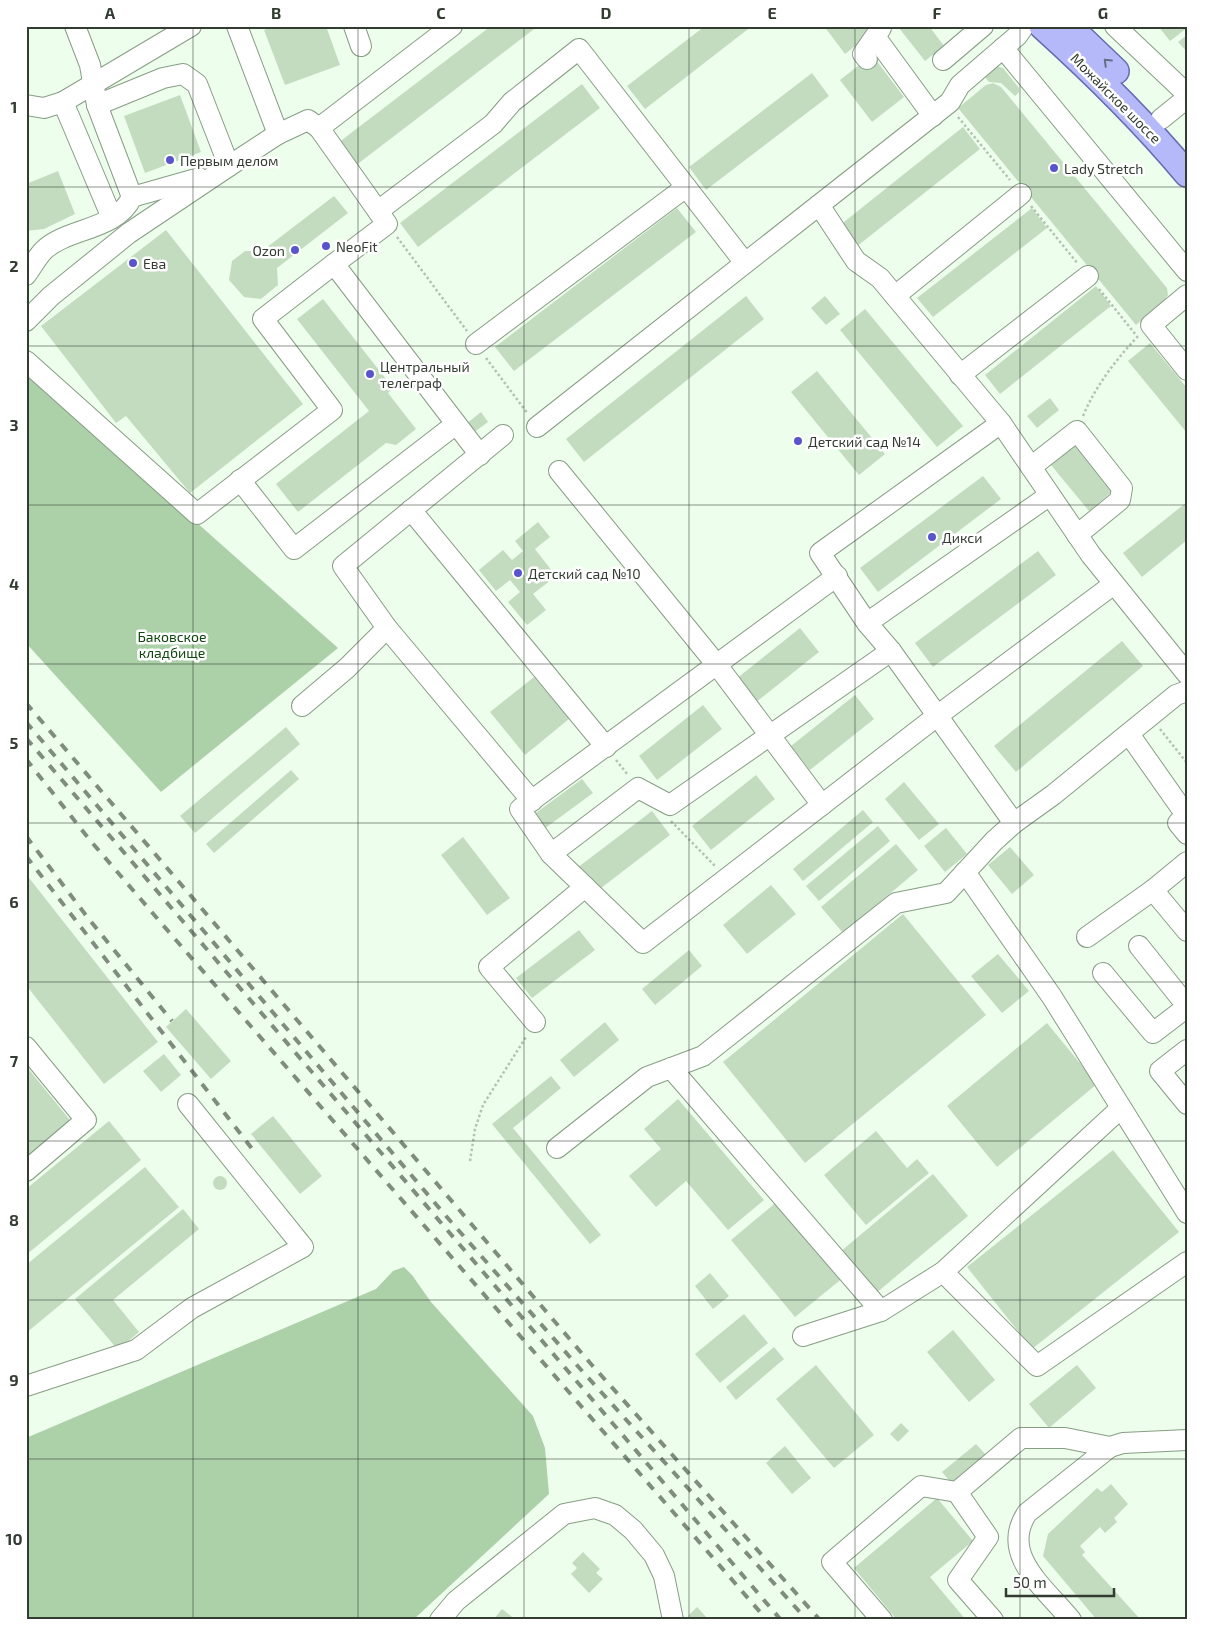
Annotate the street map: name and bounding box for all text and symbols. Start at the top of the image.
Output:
text: A [105,3,116,22]
text: B [271,3,281,22]
text: C [436,3,446,22]
text: D [601,3,612,22]
text: E [767,3,777,22]
text: F [933,3,942,22]
text: G [1098,3,1108,22]
street label: Можайское шоссе [1067,49,1165,147]
one-way arrow [1103,59,1112,68]
text: 1 [11,97,17,116]
place label: Первым делом [180,152,279,169]
marker: Первым делом [164,154,176,166]
place label: Lady Stretch [1064,160,1144,177]
marker: Lady Stretch [1048,162,1060,174]
place label: NeoFit [336,238,378,255]
marker: NeoFit [320,240,332,252]
place label: Ozon [252,242,285,259]
marker: Ozon [289,244,301,256]
place label: Ева [143,255,166,272]
text: 2 [9,256,19,275]
marker: Ева [127,257,139,269]
place label: Центральный телеграф [380,358,470,391]
marker: Центральный телеграф [364,368,376,380]
text: 3 [9,415,19,434]
place label: Детский сад №14 [808,433,921,450]
marker: Детский сад №14 [792,435,804,447]
place label: Дикси [942,529,982,546]
marker: Дикси [926,531,938,543]
place label: Детский сад №10 [528,565,641,582]
marker: Детский сад №10 [512,567,524,579]
text: 4 [9,574,19,593]
park label: Баковское кладбище [137,628,207,661]
text: 5 [10,733,19,752]
text: 6 [9,892,19,911]
text: 7 [10,1051,19,1070]
text: 8 [9,1210,19,1229]
text: 9 [9,1370,19,1389]
text: 10 [5,1529,23,1548]
scale bar [1006,1566,1113,1598]
text: 50 m [1013,1573,1047,1591]

